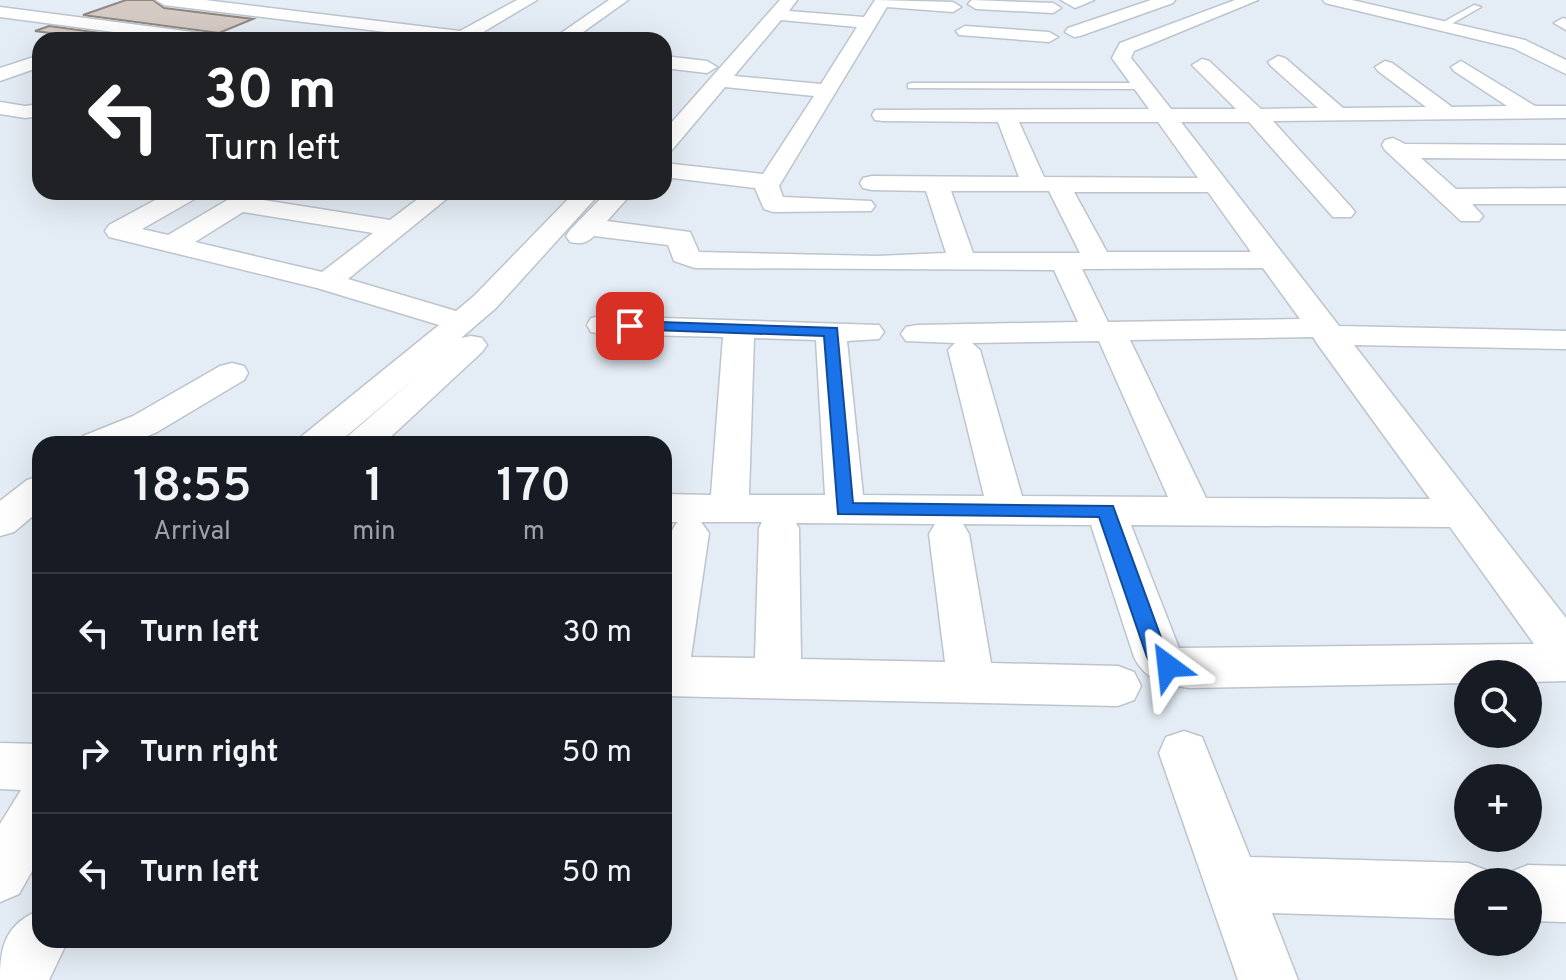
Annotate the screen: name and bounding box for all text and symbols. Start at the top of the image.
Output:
text: 30 m [204,58,337,128]
icon: left [72,64,176,168]
text: Turn left [204,127,341,173]
pin [596,292,664,360]
icon: arrive [608,304,652,348]
text: 18:55 [133,458,252,518]
text: 1 [365,458,383,518]
text: 170 [496,458,571,518]
text: Arrival [153,516,231,549]
text: min [352,516,396,549]
text: m [523,516,545,549]
icon: left [72,611,116,655]
text: Turn left [140,615,260,652]
text: 30 m [563,615,632,652]
position arrow [1126,624,1210,708]
map controls [1454,660,1542,956]
button: search [1454,660,1542,748]
icon: right [72,731,116,775]
text: Turn right [140,735,278,772]
text: 50 m [562,735,632,772]
button: + [1454,764,1542,852]
icon: left [72,851,116,895]
text: Turn left [140,855,260,892]
text: 50 m [562,855,632,892]
button: − [1454,868,1542,956]

